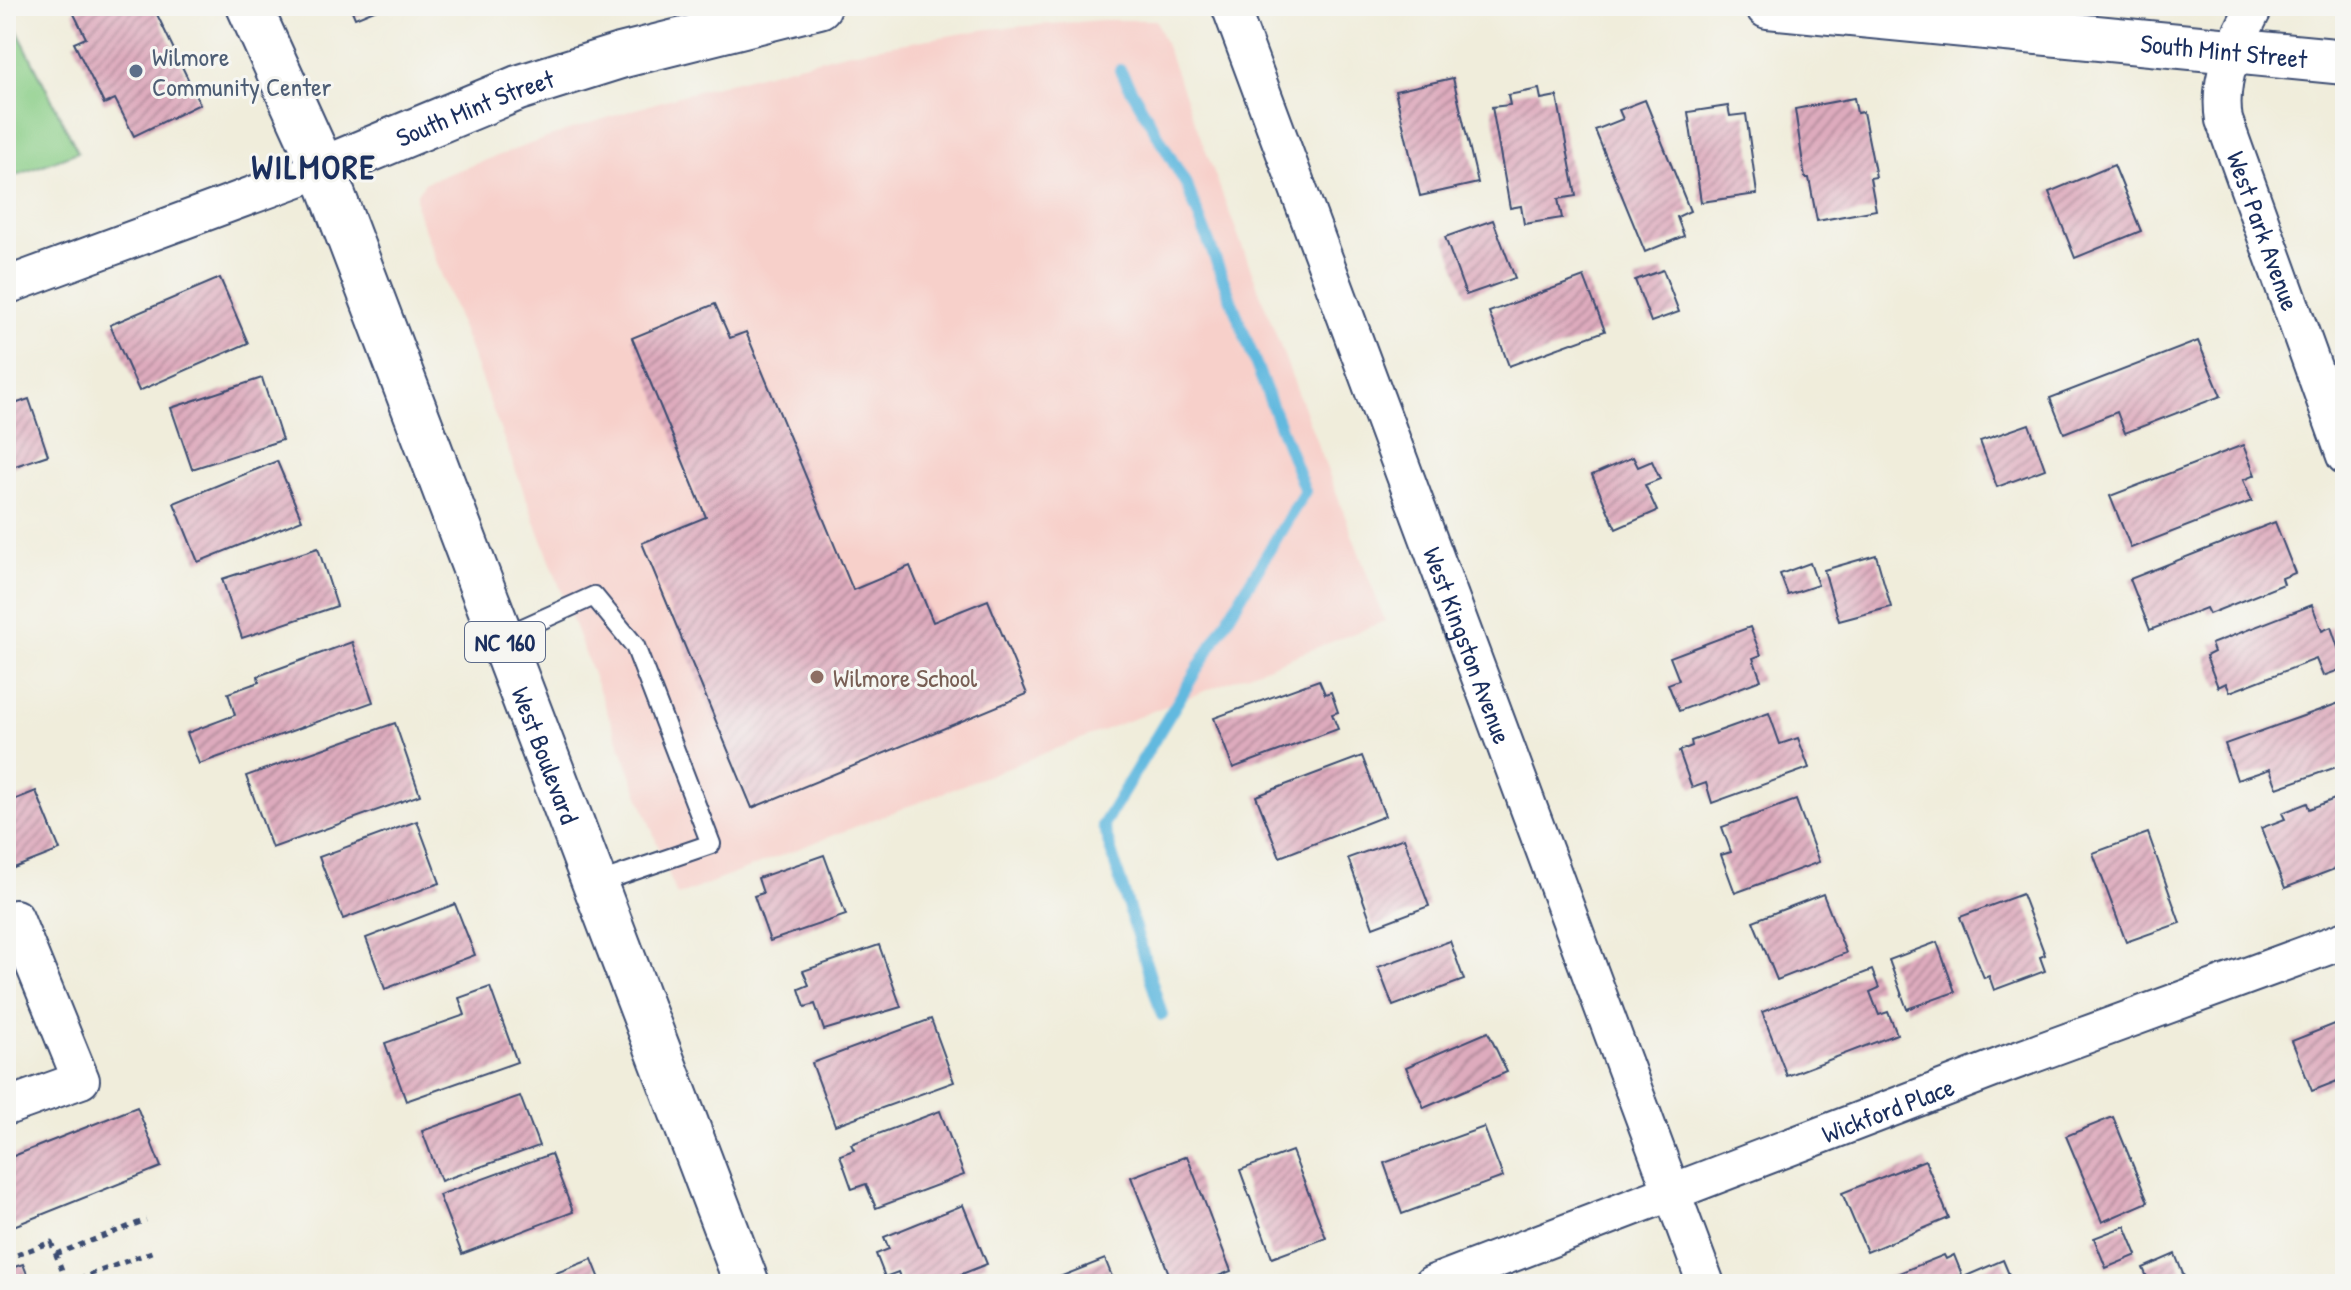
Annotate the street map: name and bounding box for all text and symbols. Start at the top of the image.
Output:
street label: South Mint Street [2139,25,2310,76]
place label: Wilmore Community Center [152,39,332,104]
street label: South Mint Street [390,60,559,154]
marker: Wilmore Community Center [127,62,145,80]
district label: WILMORE [251,144,377,190]
street label: West Park Avenue [2219,146,2309,315]
street label: West Kingston Avenue [1415,542,1521,748]
road number: NC 160 [465,622,545,662]
place label: Wilmore School [833,660,977,695]
marker: Wilmore School [808,668,826,686]
street label: West Boulevard [504,682,588,828]
street label: Wickford Place [1817,1068,1959,1151]

